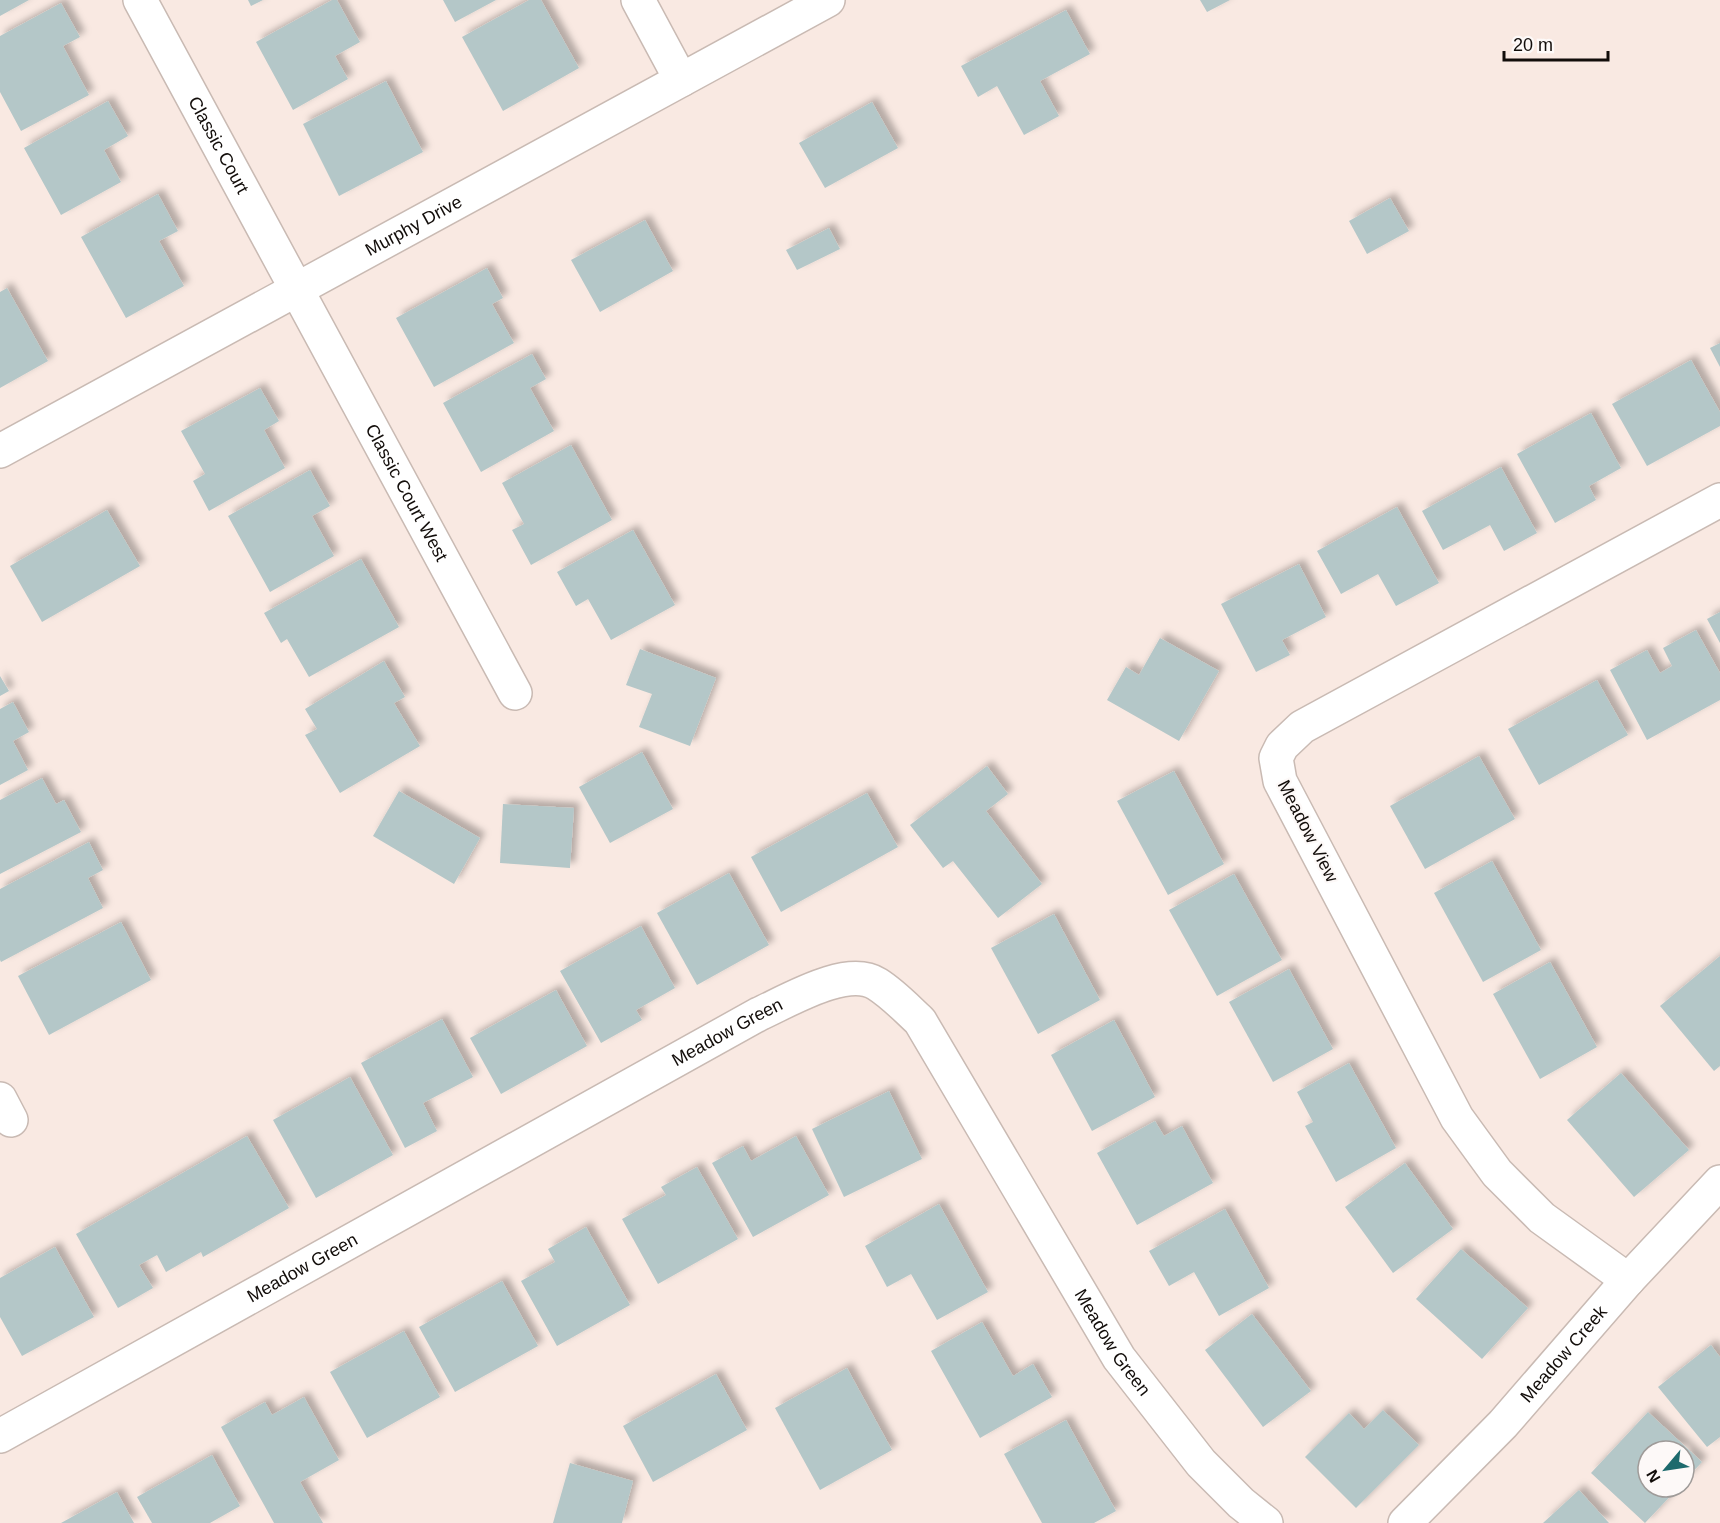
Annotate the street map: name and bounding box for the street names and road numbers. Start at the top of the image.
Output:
street label: Classic Court [184,93,253,197]
street label: Murphy Drive [362,191,465,260]
street label: Classic Court West [361,421,452,564]
street label: Meadow View [1274,777,1343,886]
street label: Meadow Green [668,994,786,1070]
street label: Meadow Green [244,1229,361,1307]
street label: Meadow Green [1071,1286,1155,1400]
street label: Meadow Creek [1517,1301,1612,1406]

